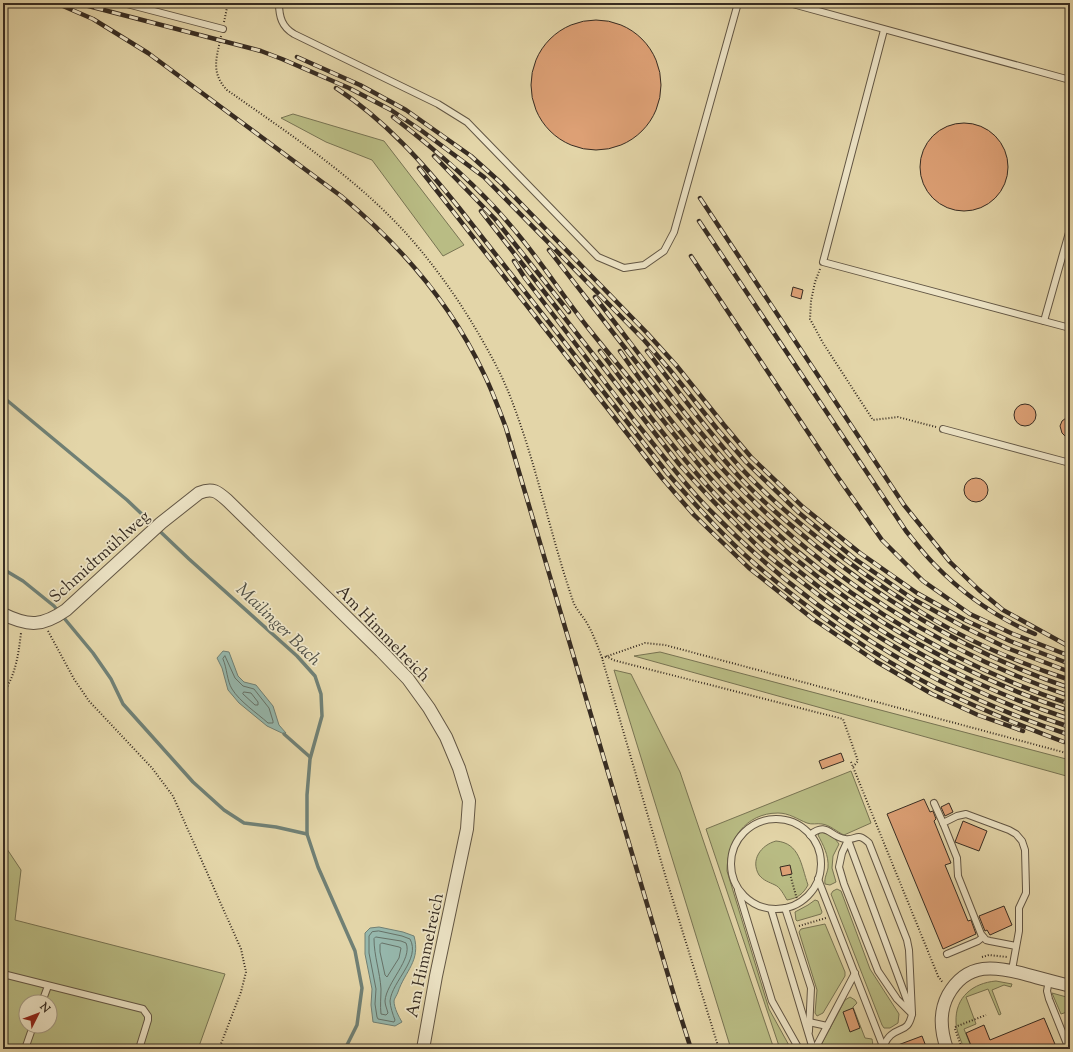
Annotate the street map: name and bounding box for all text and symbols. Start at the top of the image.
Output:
street label: Schmidtmühlweg [45,506,156,609]
water label: Mailinger Bach [229,578,326,673]
street label: Am Himmelreich [330,580,435,688]
street label: Am Himmelreich [401,891,451,1020]
north arrow [18,994,58,1034]
text: N [35,999,54,1017]

